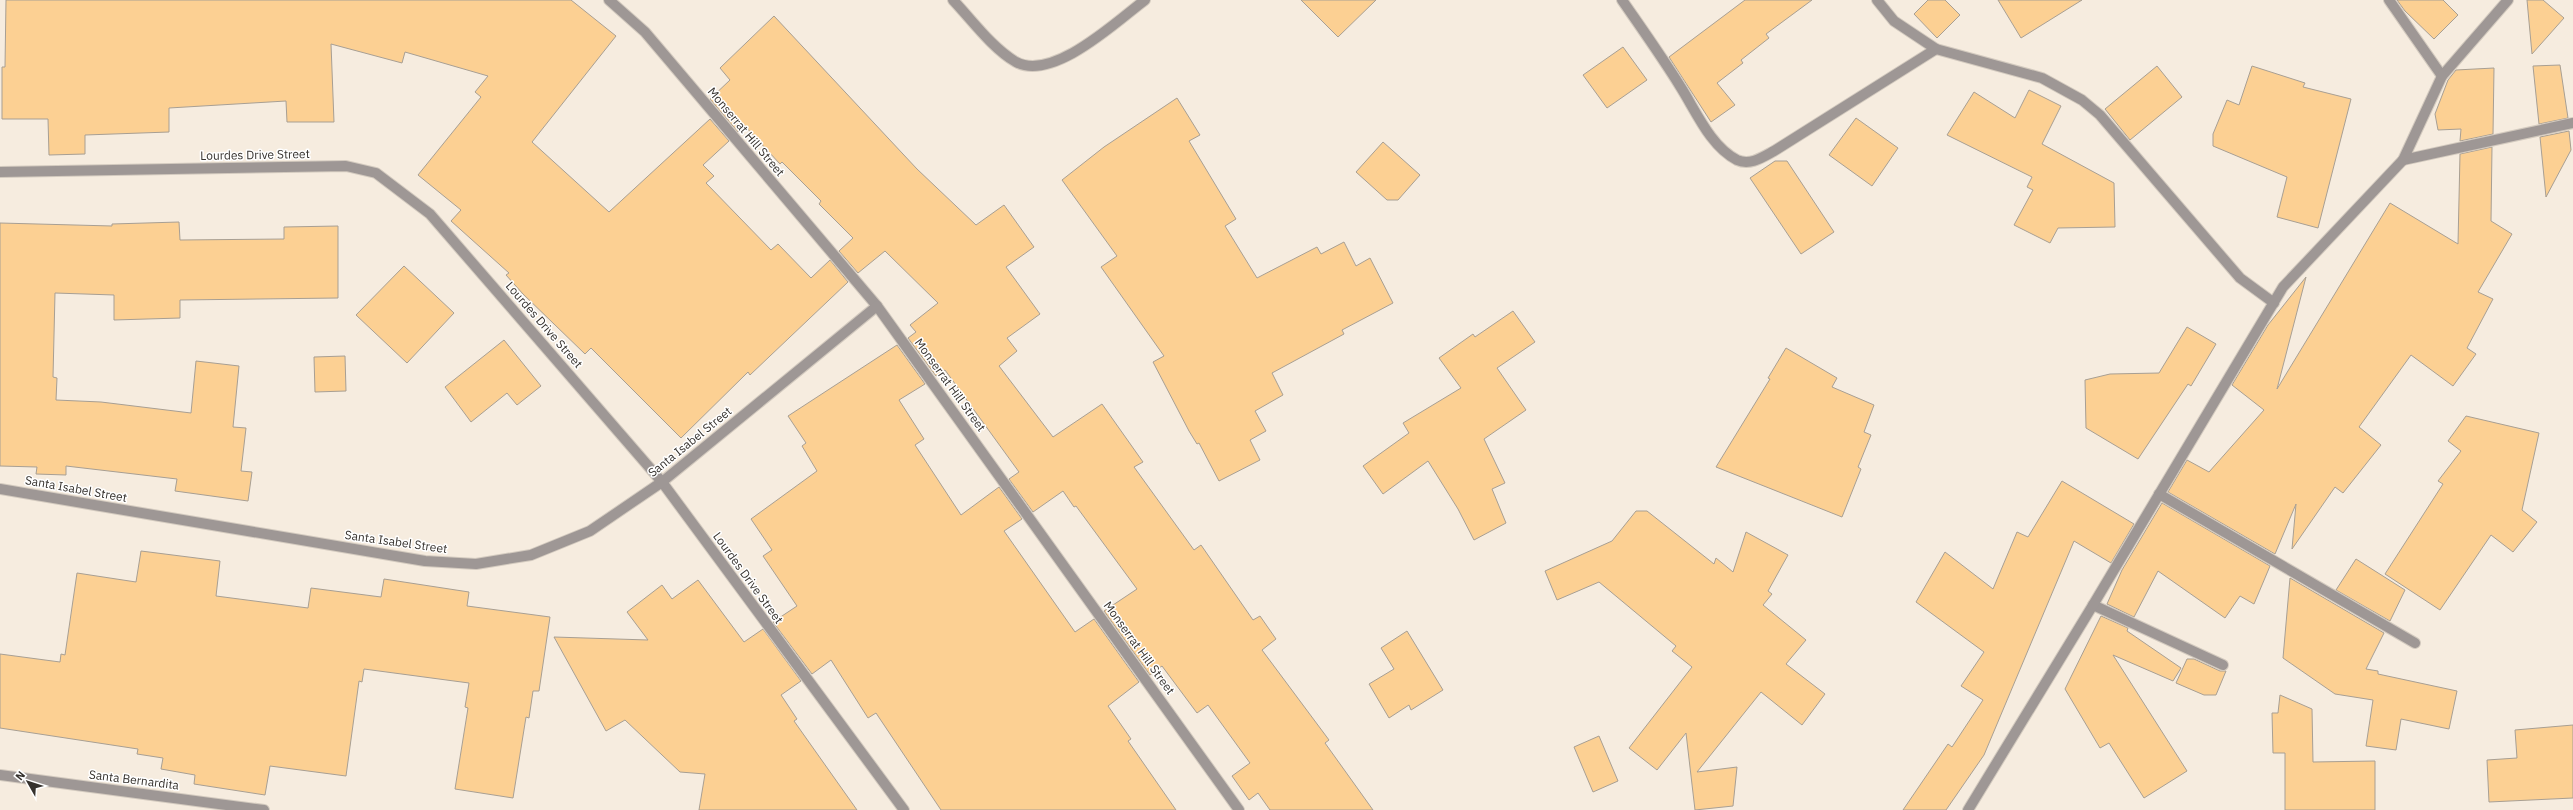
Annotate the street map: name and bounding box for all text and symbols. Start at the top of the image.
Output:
street label: Monserrat Hill Street [705,84,788,179]
street label: Lourdes Drive Street [200,146,310,163]
street label: Lourdes Drive Street [503,278,586,371]
street label: Monserrat Hill Street [912,335,989,434]
street label: Santa Isabel Street [645,403,735,480]
street label: Santa Isabel Street [24,472,128,505]
street label: Santa Isabel Street [344,527,448,556]
street label: Lourdes Drive Street [710,529,787,626]
street label: Monserrat Hill Street [1101,598,1178,697]
north arrow [8,762,48,802]
street label: Santa Bernardita [88,767,181,793]
text: N [12,768,28,783]

